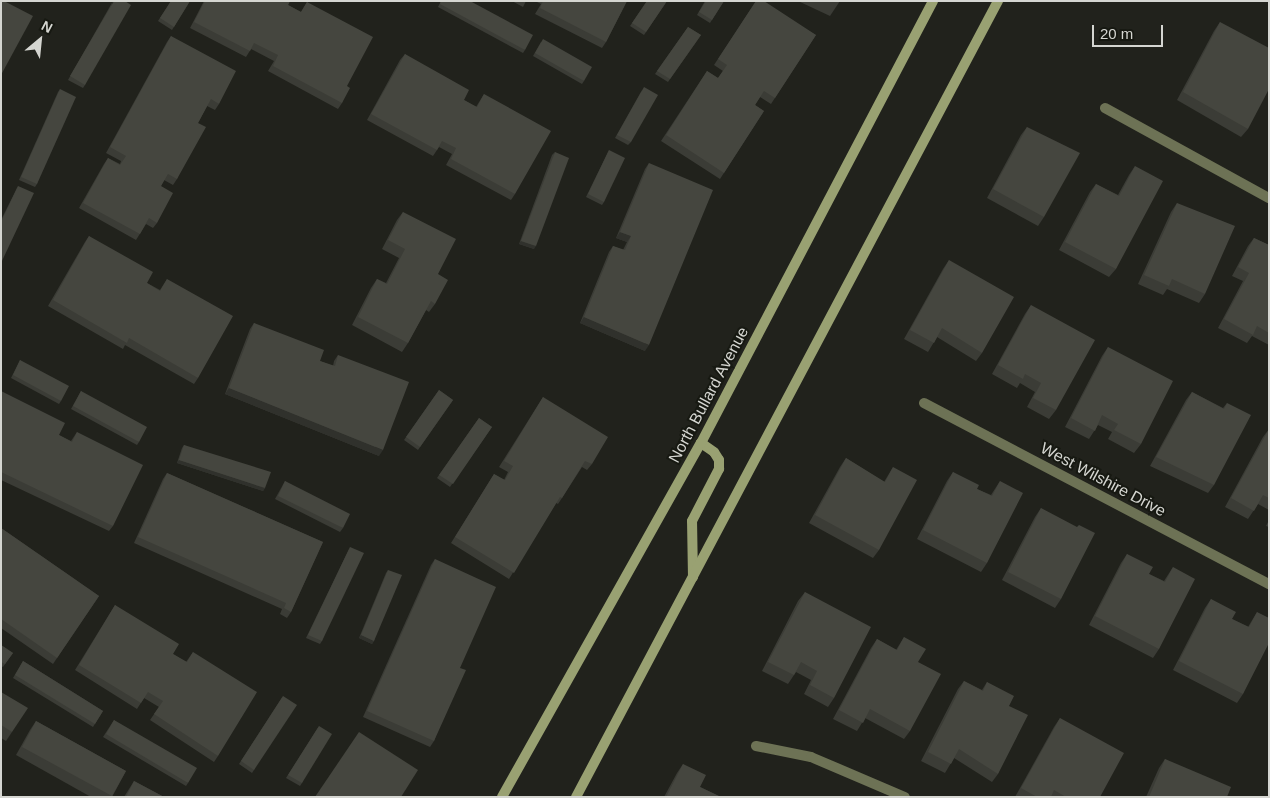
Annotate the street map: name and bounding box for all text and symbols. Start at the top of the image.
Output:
north arrow [15,15,65,65]
scale bar [1095,15,1166,47]
text: N [39,17,55,36]
text: 20 m [1100,25,1133,42]
street label: North Bullard Avenue [665,323,753,467]
street label: West Wilshire Drive [1037,439,1169,521]

